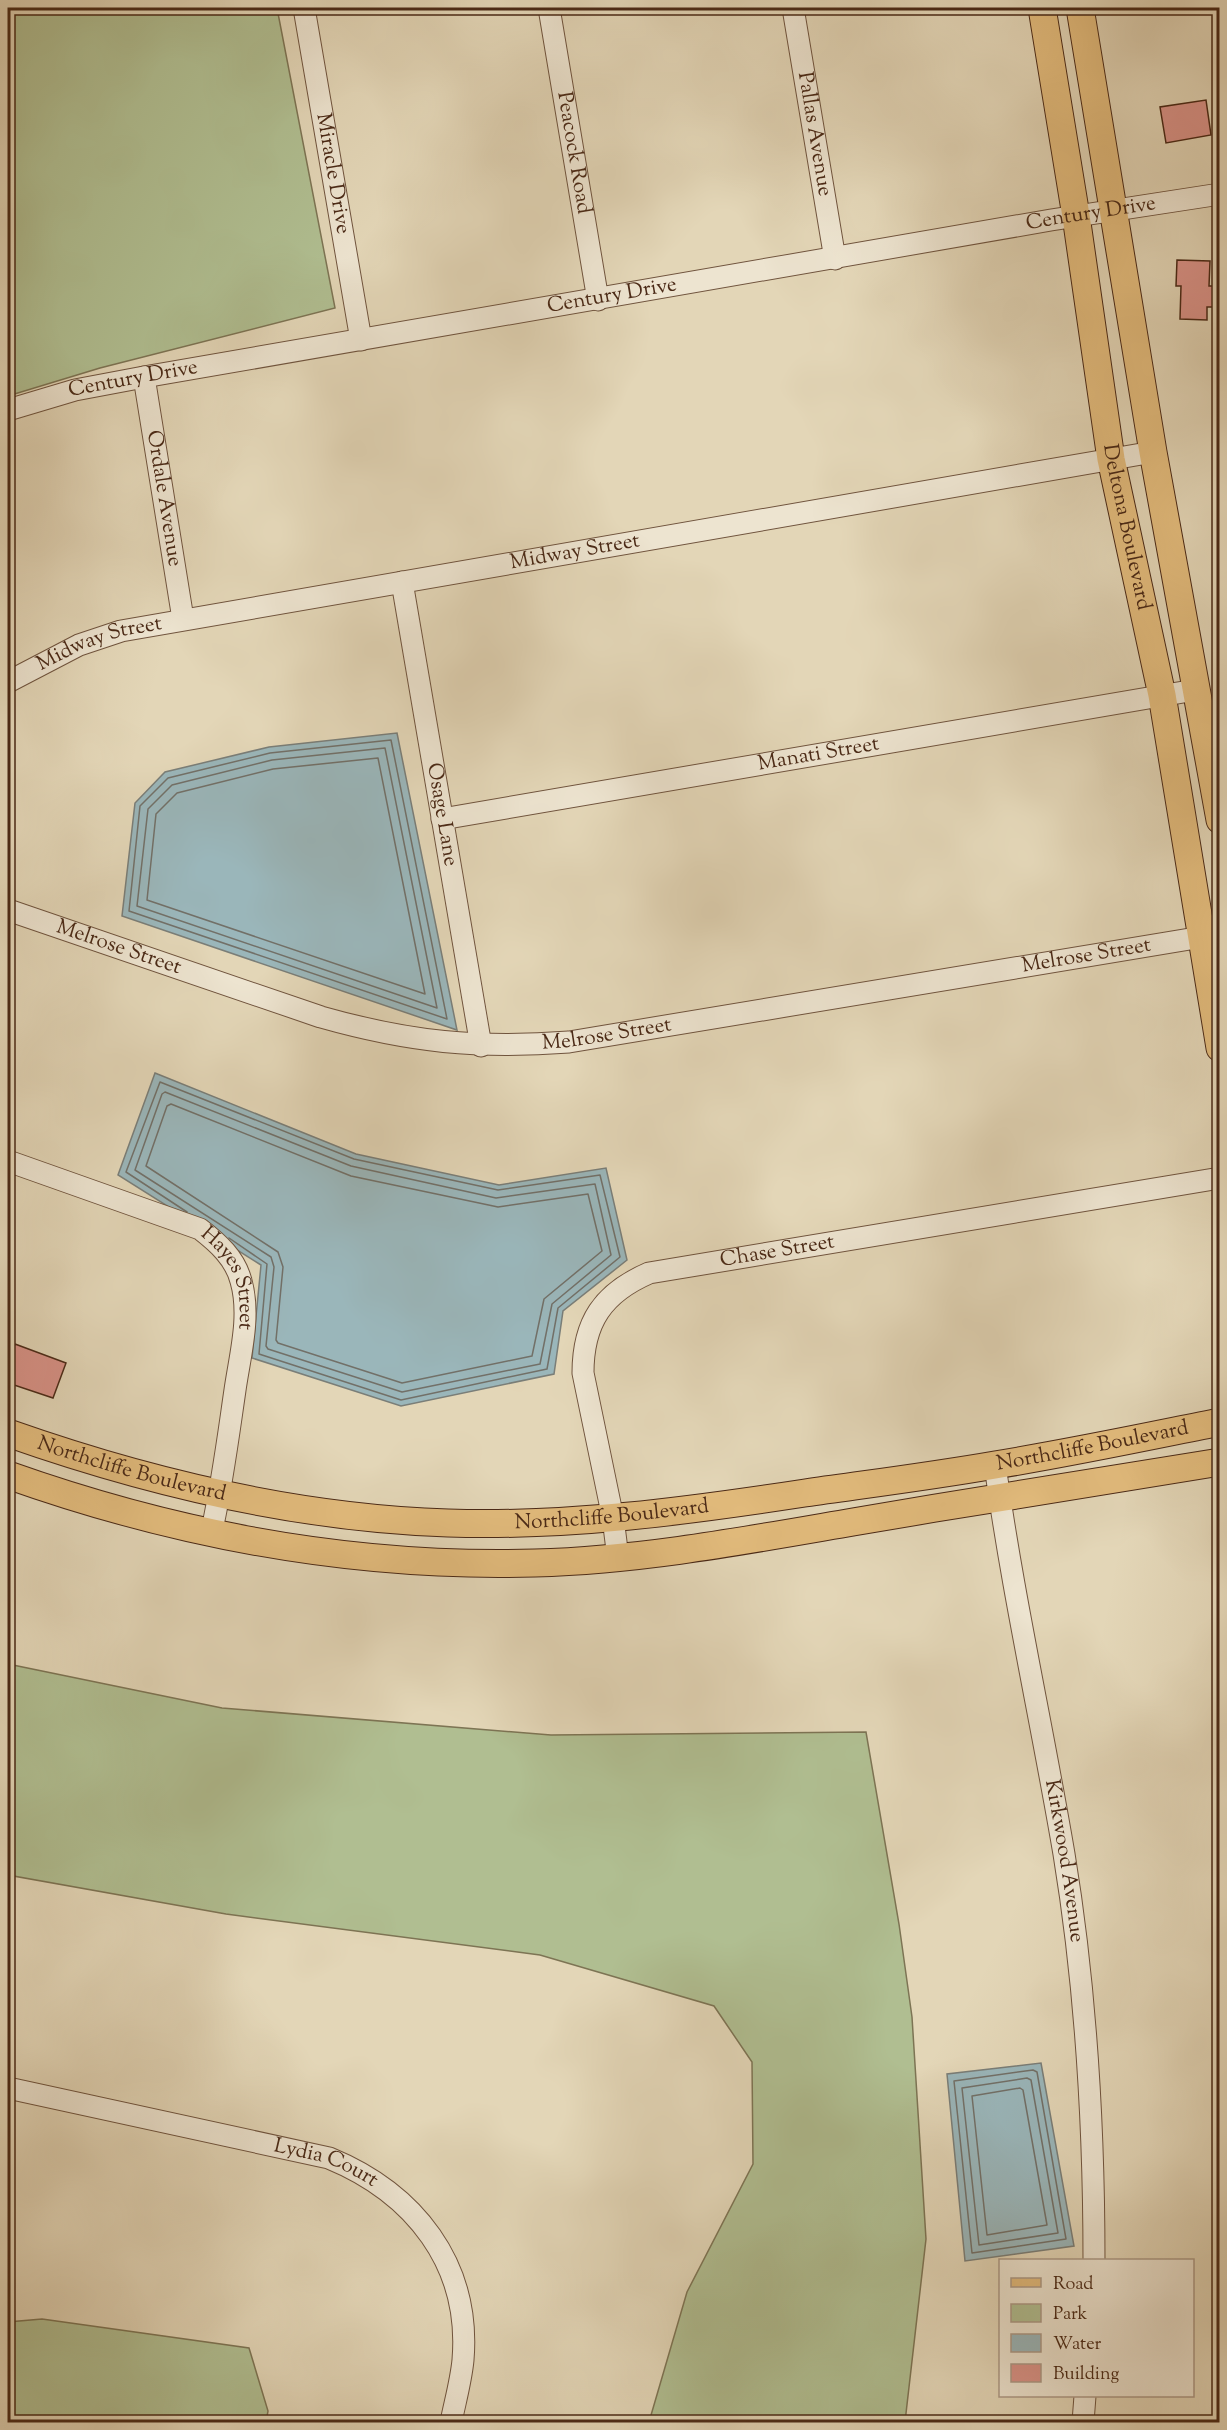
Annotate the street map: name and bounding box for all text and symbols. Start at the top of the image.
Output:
street label: Pallas Avenue [789,70,839,199]
street label: Peacock Road [548,89,598,217]
street label: Miracle Drive [307,111,358,236]
street label: Century Drive [1024,189,1158,239]
street label: Century Drive [545,270,679,322]
street label: Century Drive [66,353,200,406]
street label: Ordale Avenue [138,428,189,569]
street label: Deltona Boulevard [1094,442,1158,613]
street label: Midway Street [508,526,642,578]
street label: Midway Street [32,609,164,679]
street label: Manati Street [755,729,882,780]
street label: Osage Lane [418,761,465,869]
street label: Melrose Street [52,913,185,983]
street label: Melrose Street [1020,931,1153,982]
street label: Melrose Street [541,1010,674,1059]
street label: Hayes Street [193,1220,260,1331]
street label: Chase Street [718,1227,837,1276]
street label: Northcliffe Boulevard [994,1414,1191,1480]
street label: Northcliffe Boulevard [33,1429,229,1510]
street label: Northcliffe Boulevard [514,1492,711,1538]
street label: Kirkwood Avenue [1036,1777,1091,1944]
street label: Lydia Court [271,2131,384,2195]
legend [999,2259,1194,2397]
text: Road [1053,2272,1093,2298]
text: Park [1053,2302,1088,2328]
text: Water [1053,2332,1102,2358]
text: Building [1053,2362,1119,2388]

